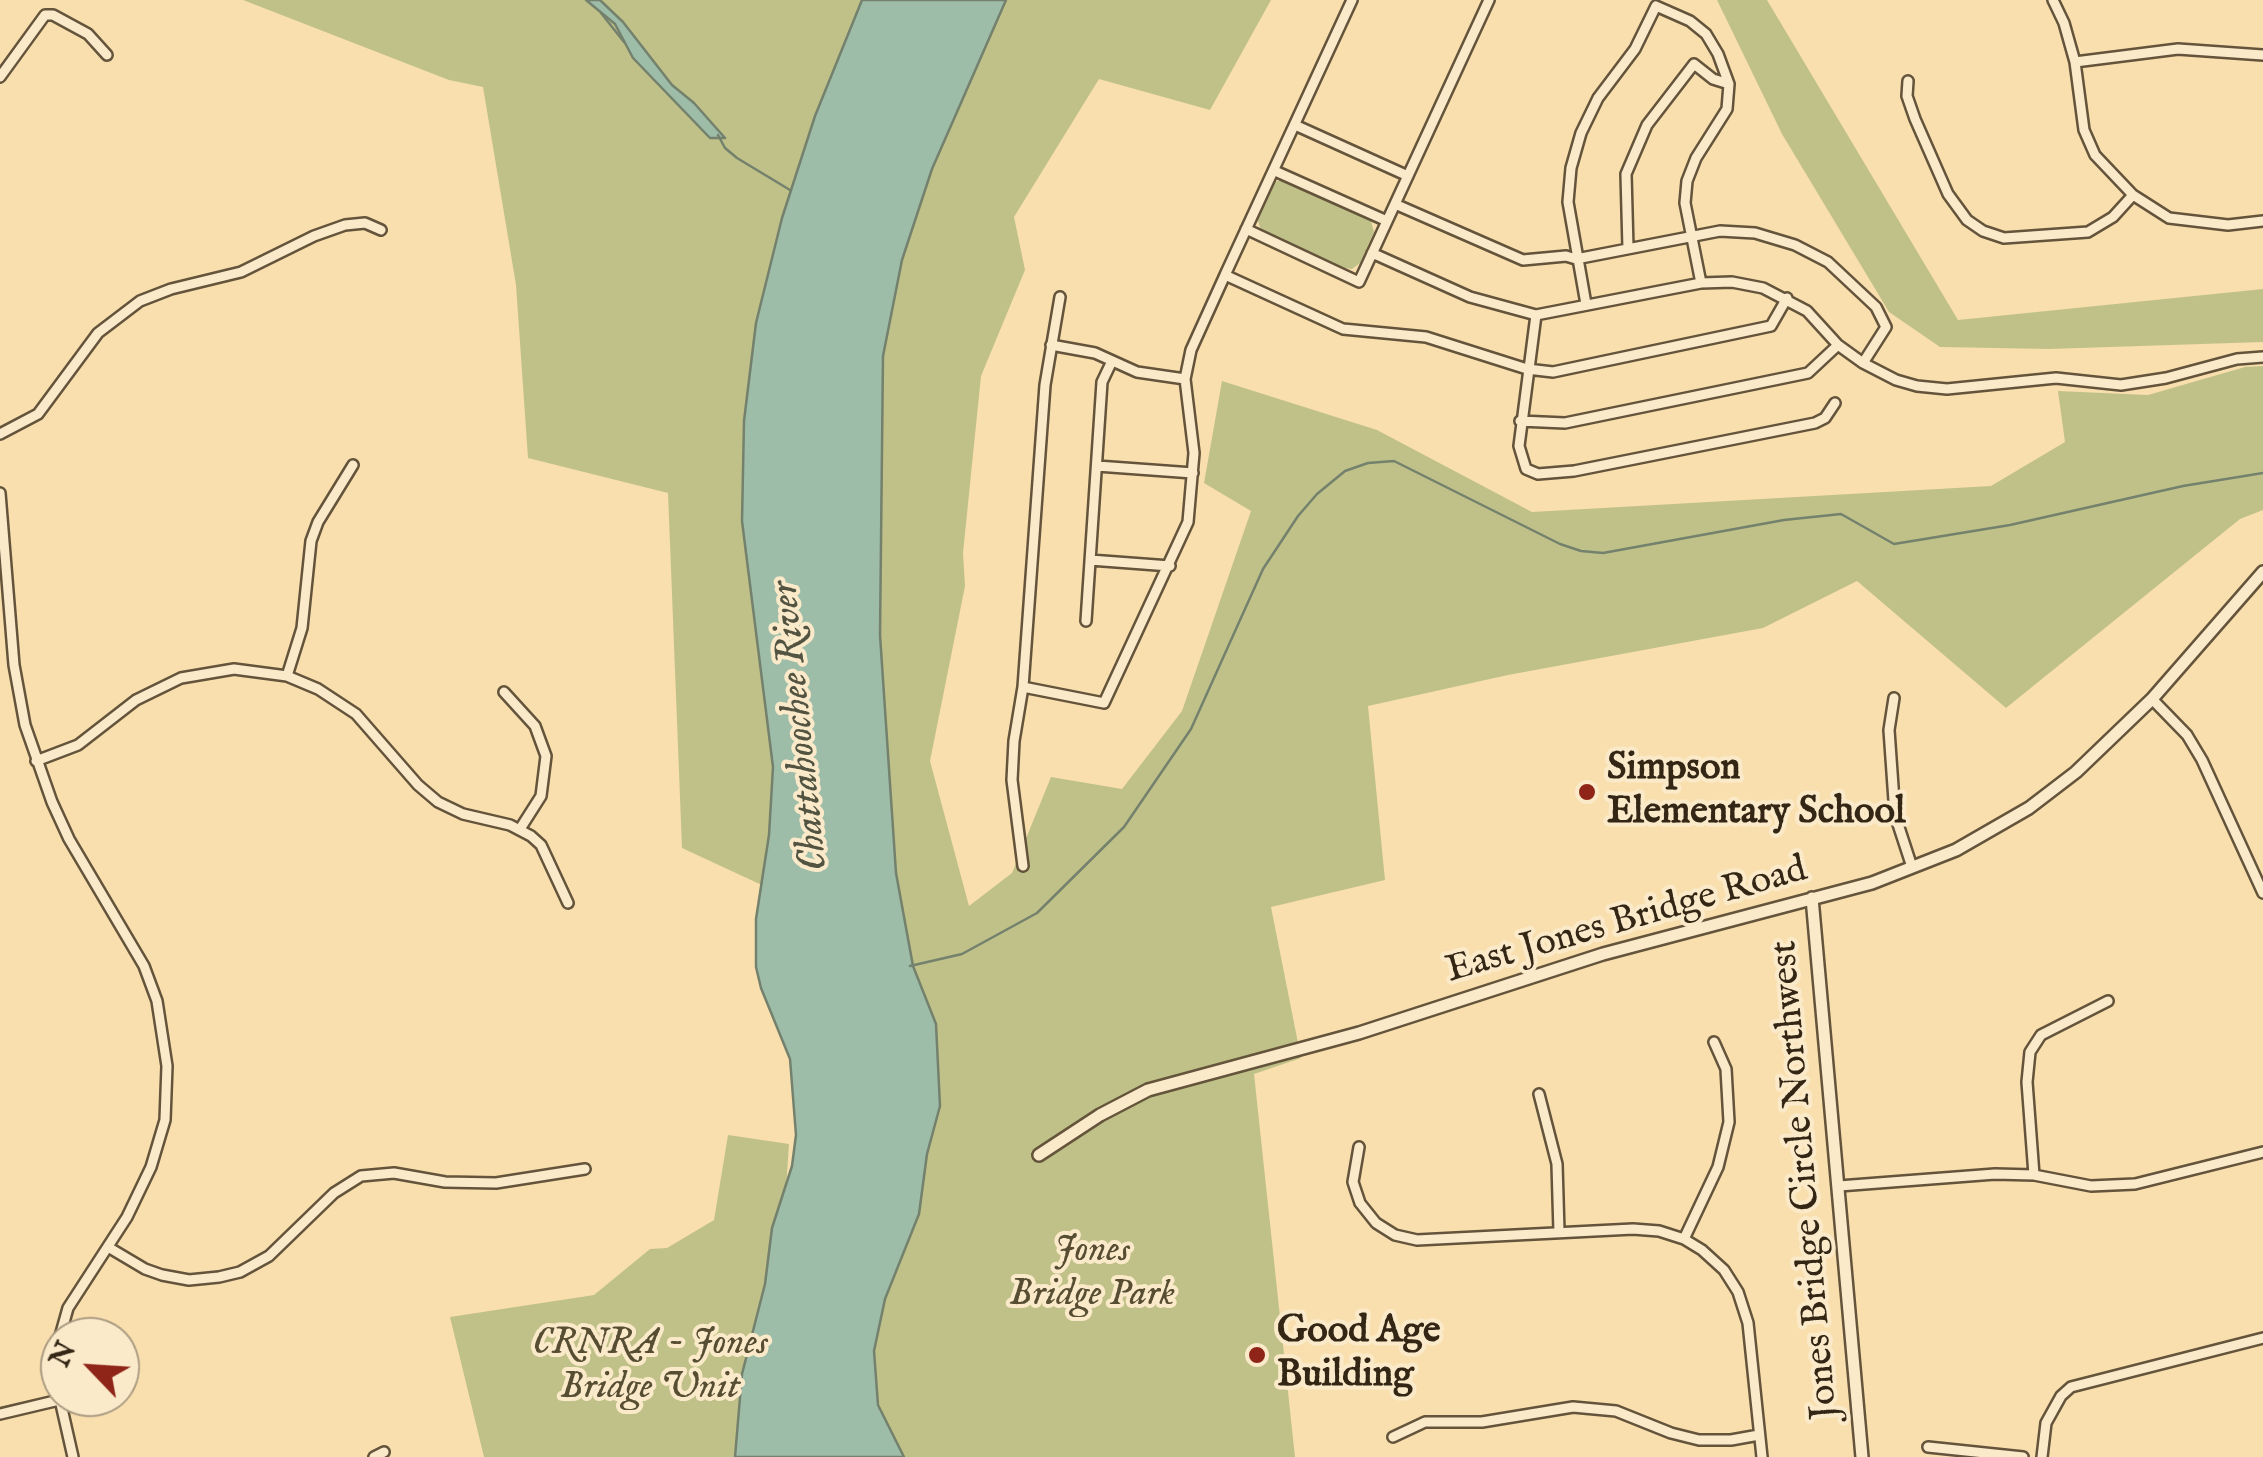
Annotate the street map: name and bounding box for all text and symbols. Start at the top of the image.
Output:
water label: Chattahoochee River [763,579,841,873]
place label: Simpson Elementary School [1607,747,1905,836]
marker: Simpson Elementary School [1576,781,1598,803]
street label: East Jones Bridge Road [1441,849,1813,995]
street label: Jones Bridge Circle Northwest [1763,939,1851,1421]
park label: Jones Bridge Park [1009,1229,1175,1318]
place label: Good Age Building [1277,1310,1440,1400]
north arrow [40,1317,140,1417]
park label: CRNRA - Jones Bridge Unit [532,1322,768,1412]
text: N [43,1337,85,1373]
marker: Good Age Building [1246,1344,1268,1366]

